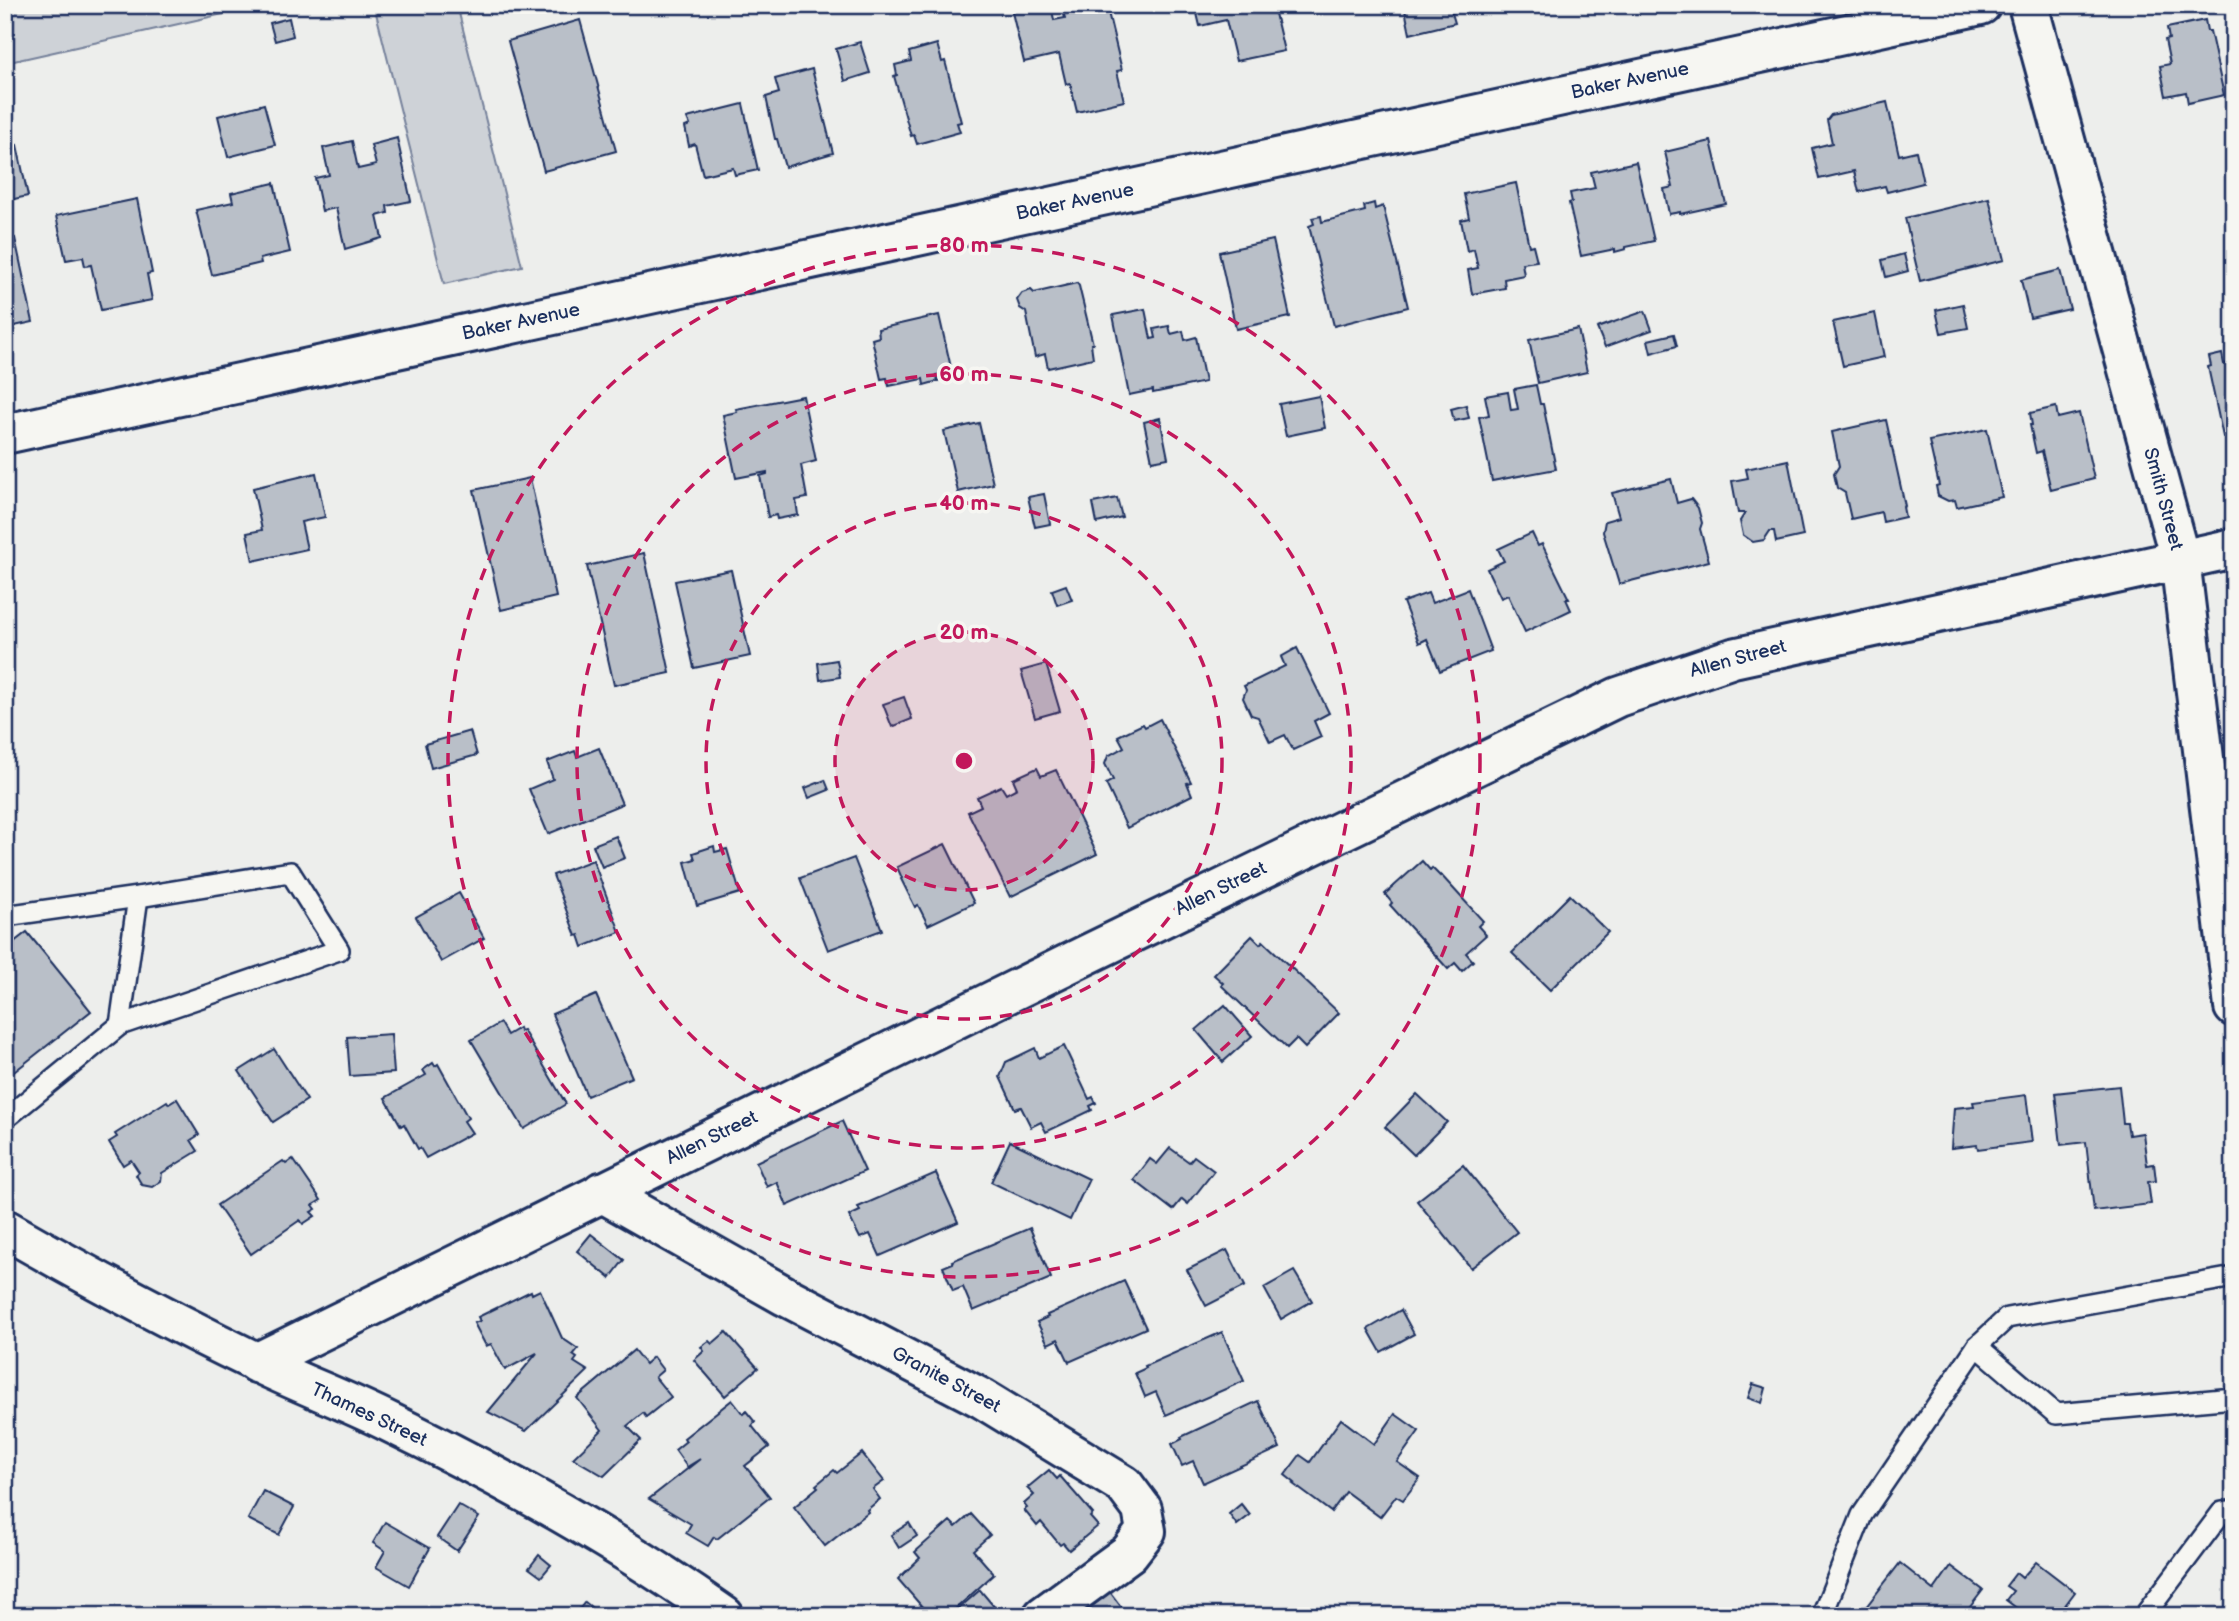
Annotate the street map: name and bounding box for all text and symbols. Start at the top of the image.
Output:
street label: Baker Avenue [1569,57,1691,105]
street label: Baker Avenue [1014,178,1136,226]
text: 80 m [939,233,989,258]
street label: Baker Avenue [460,298,582,346]
text: 60 m [939,362,989,387]
street label: Smith Street [2138,445,2188,553]
text: 40 m [939,491,989,516]
text: 20 m [940,620,988,645]
street label: Allen Street [1687,635,1789,683]
centre of rings [952,749,976,773]
street label: Allen Street [1172,857,1271,921]
street label: Allen Street [663,1106,762,1170]
street label: Granite Street [888,1342,1005,1418]
street label: Thames Street [307,1378,431,1452]

